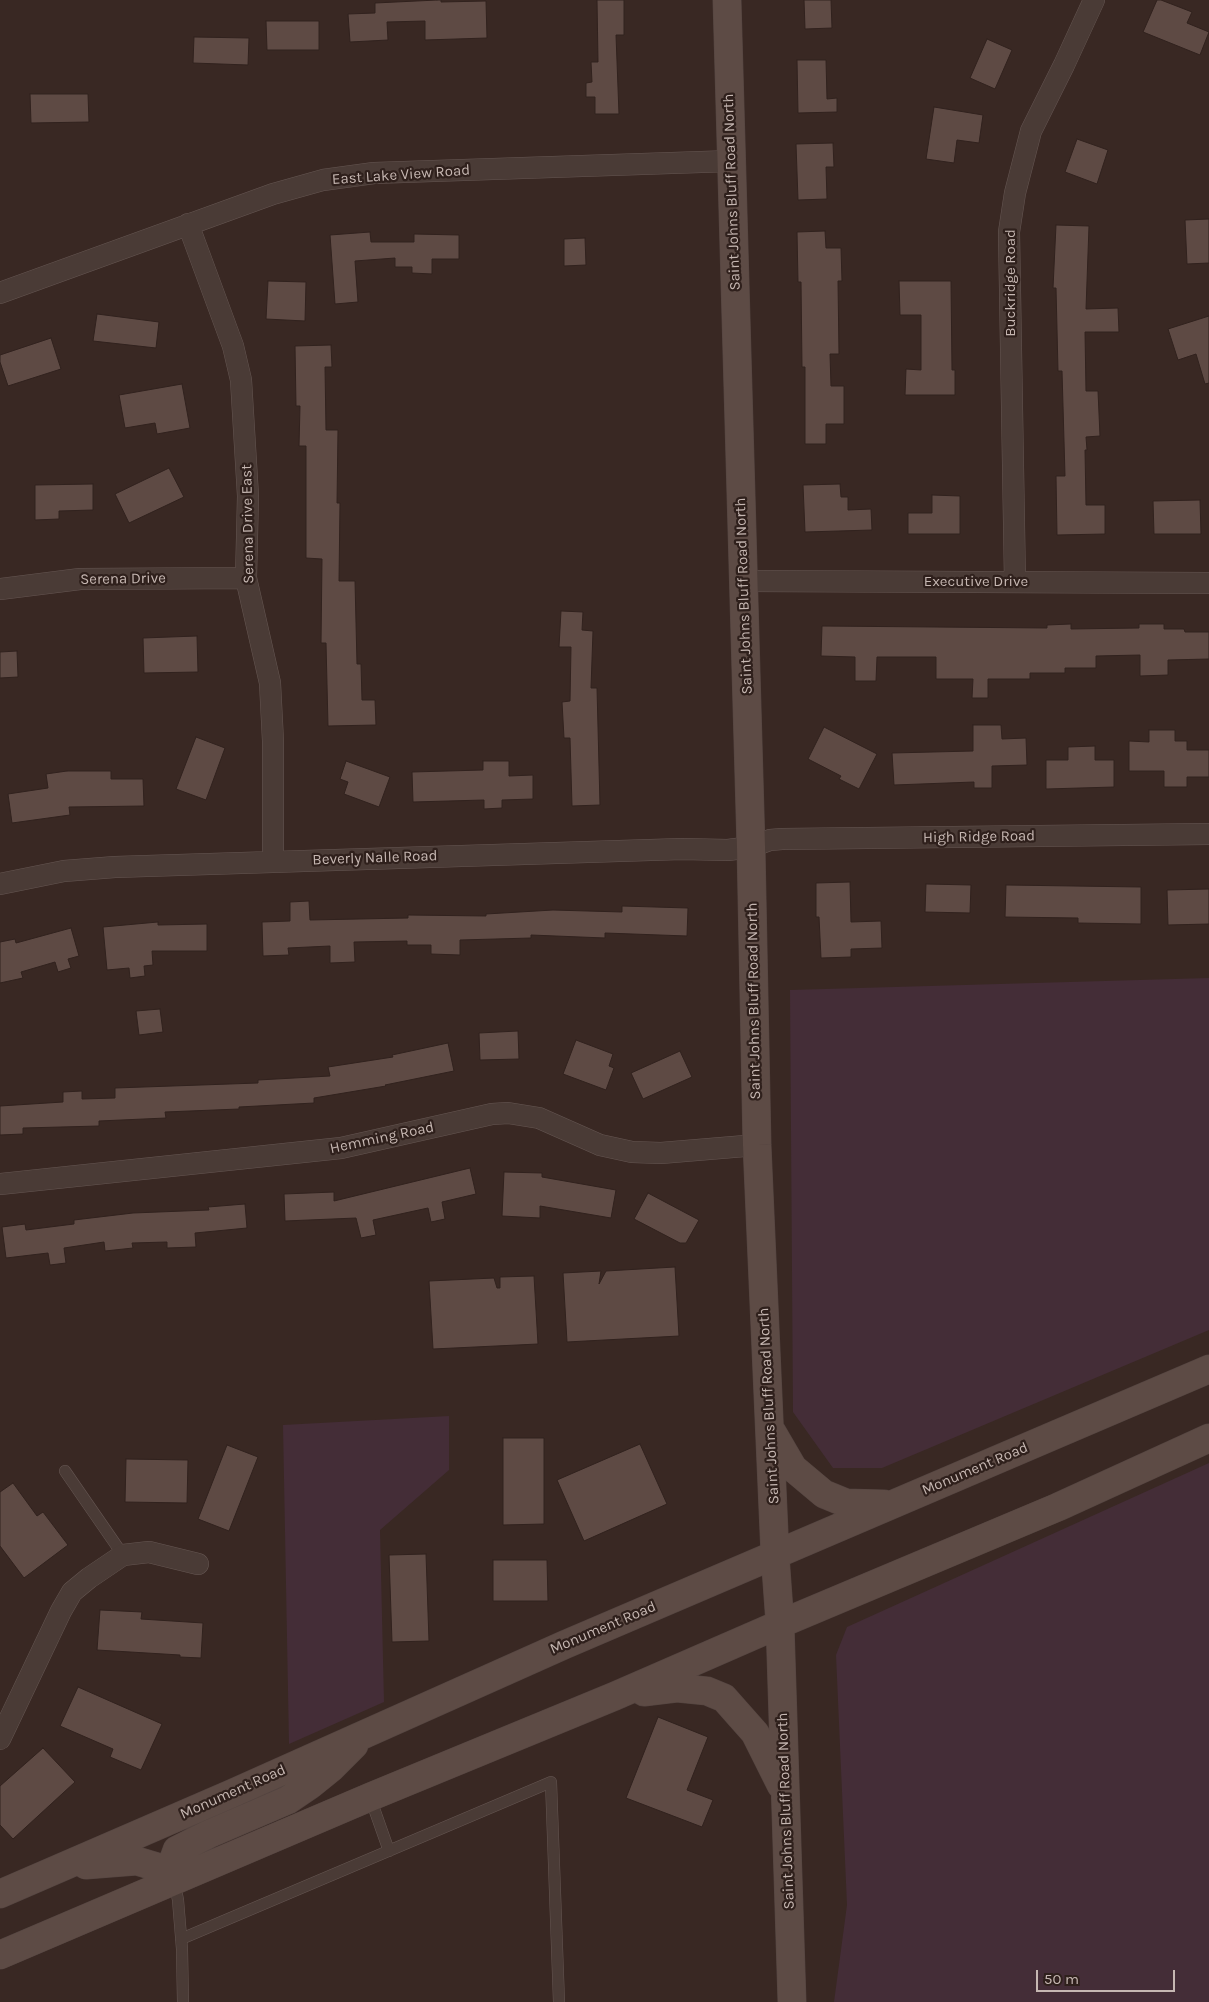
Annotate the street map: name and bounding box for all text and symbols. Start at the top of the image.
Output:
street label: Saint Johns Bluff Road North [720,93,744,291]
street label: East Lake View Road [331,161,471,189]
street label: Buckridge Road [1002,229,1020,337]
street label: Serena Drive East [238,464,258,584]
street label: Saint Johns Bluff Road North [732,497,756,695]
street label: Serena Drive [80,569,166,589]
street label: Executive Drive [924,573,1028,591]
street label: High Ridge Road [923,827,1035,847]
street label: Beverly Nalle Road [312,847,438,869]
street label: Saint Johns Bluff Road North [743,902,765,1100]
street label: Hemming Road [328,1118,436,1158]
street label: Saint Johns Bluff Road North [755,1307,783,1505]
street label: Monument Road [919,1439,1031,1499]
street label: Monument Road [547,1598,659,1658]
street label: Saint Johns Bluff Road North [774,1712,798,1910]
street label: Monument Road [177,1761,289,1823]
scale bar [1039,1960,1178,1992]
text: 50 m [1044,1970,1079,1988]

